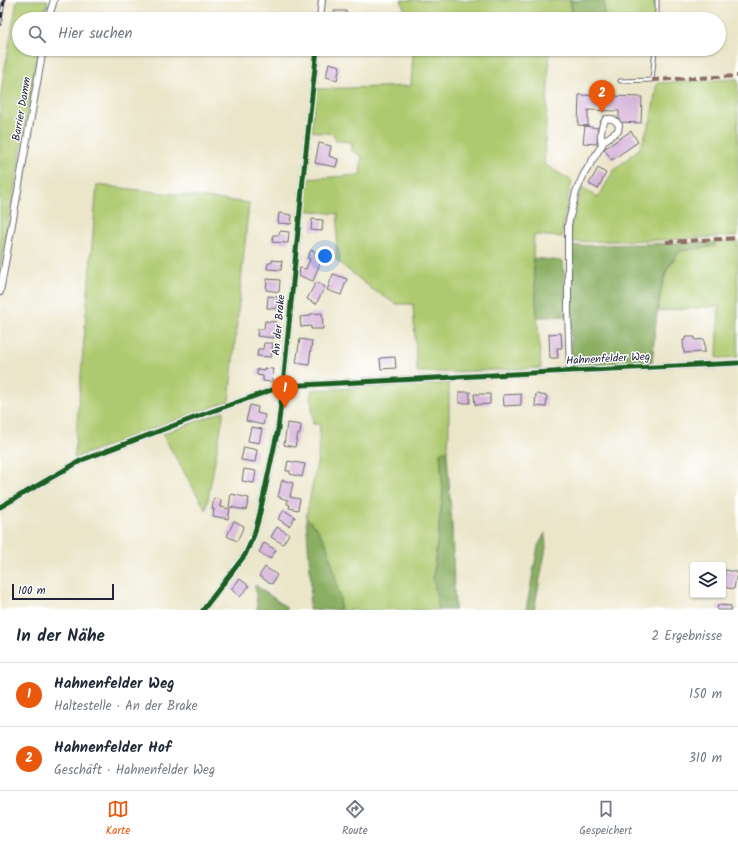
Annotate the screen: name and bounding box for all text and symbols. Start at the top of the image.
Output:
search box [12,12,726,56]
text: Hier suchen [58,22,132,46]
icon: search [26,23,48,45]
street label: Barrier Damm [8,75,37,142]
pin: 2 [589,80,615,113]
your location [315,246,335,266]
street label: An der Brake [267,294,291,356]
street label: Hahnenfelder Weg [566,348,650,370]
pin: 1 [272,375,298,408]
map controls [690,562,726,598]
button: layers [690,562,726,598]
scale bar [12,582,114,601]
text: 100 m [18,582,46,600]
text: In der Nähe [16,623,105,650]
text: 2 Ergebnisse [652,626,722,647]
text: Hahnenfelder Weg [54,672,175,696]
text: 1 [27,684,31,705]
text: 150 m [689,684,722,705]
text: Haltestelle · An der Brake [54,696,198,717]
text: Hahnenfelder Hof [54,736,171,760]
text: 2 [25,748,33,769]
text: 310 m [688,748,722,769]
text: Geschäft · Hahnenfelder Weg [54,760,215,781]
tab: Karte [106,798,130,840]
tab: Route [342,798,368,840]
tab: Gespeichert [579,798,632,840]

